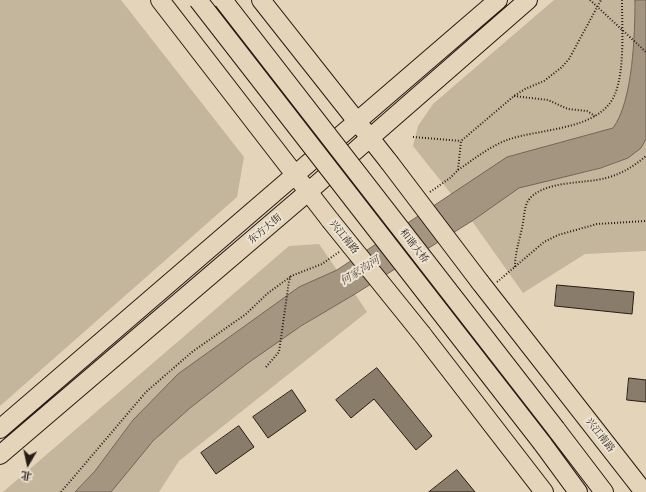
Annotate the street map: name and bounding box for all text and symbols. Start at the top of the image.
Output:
street label: 东方大街 [246,212,284,246]
street label: 兴江南路 [327,218,361,256]
street label: 和谐大桥 [397,227,431,265]
water label: 何家沟河 [338,254,382,288]
street label: 兴江南路 [583,416,617,454]
north arrow [8,444,48,484]
text: 北 [20,468,33,484]

